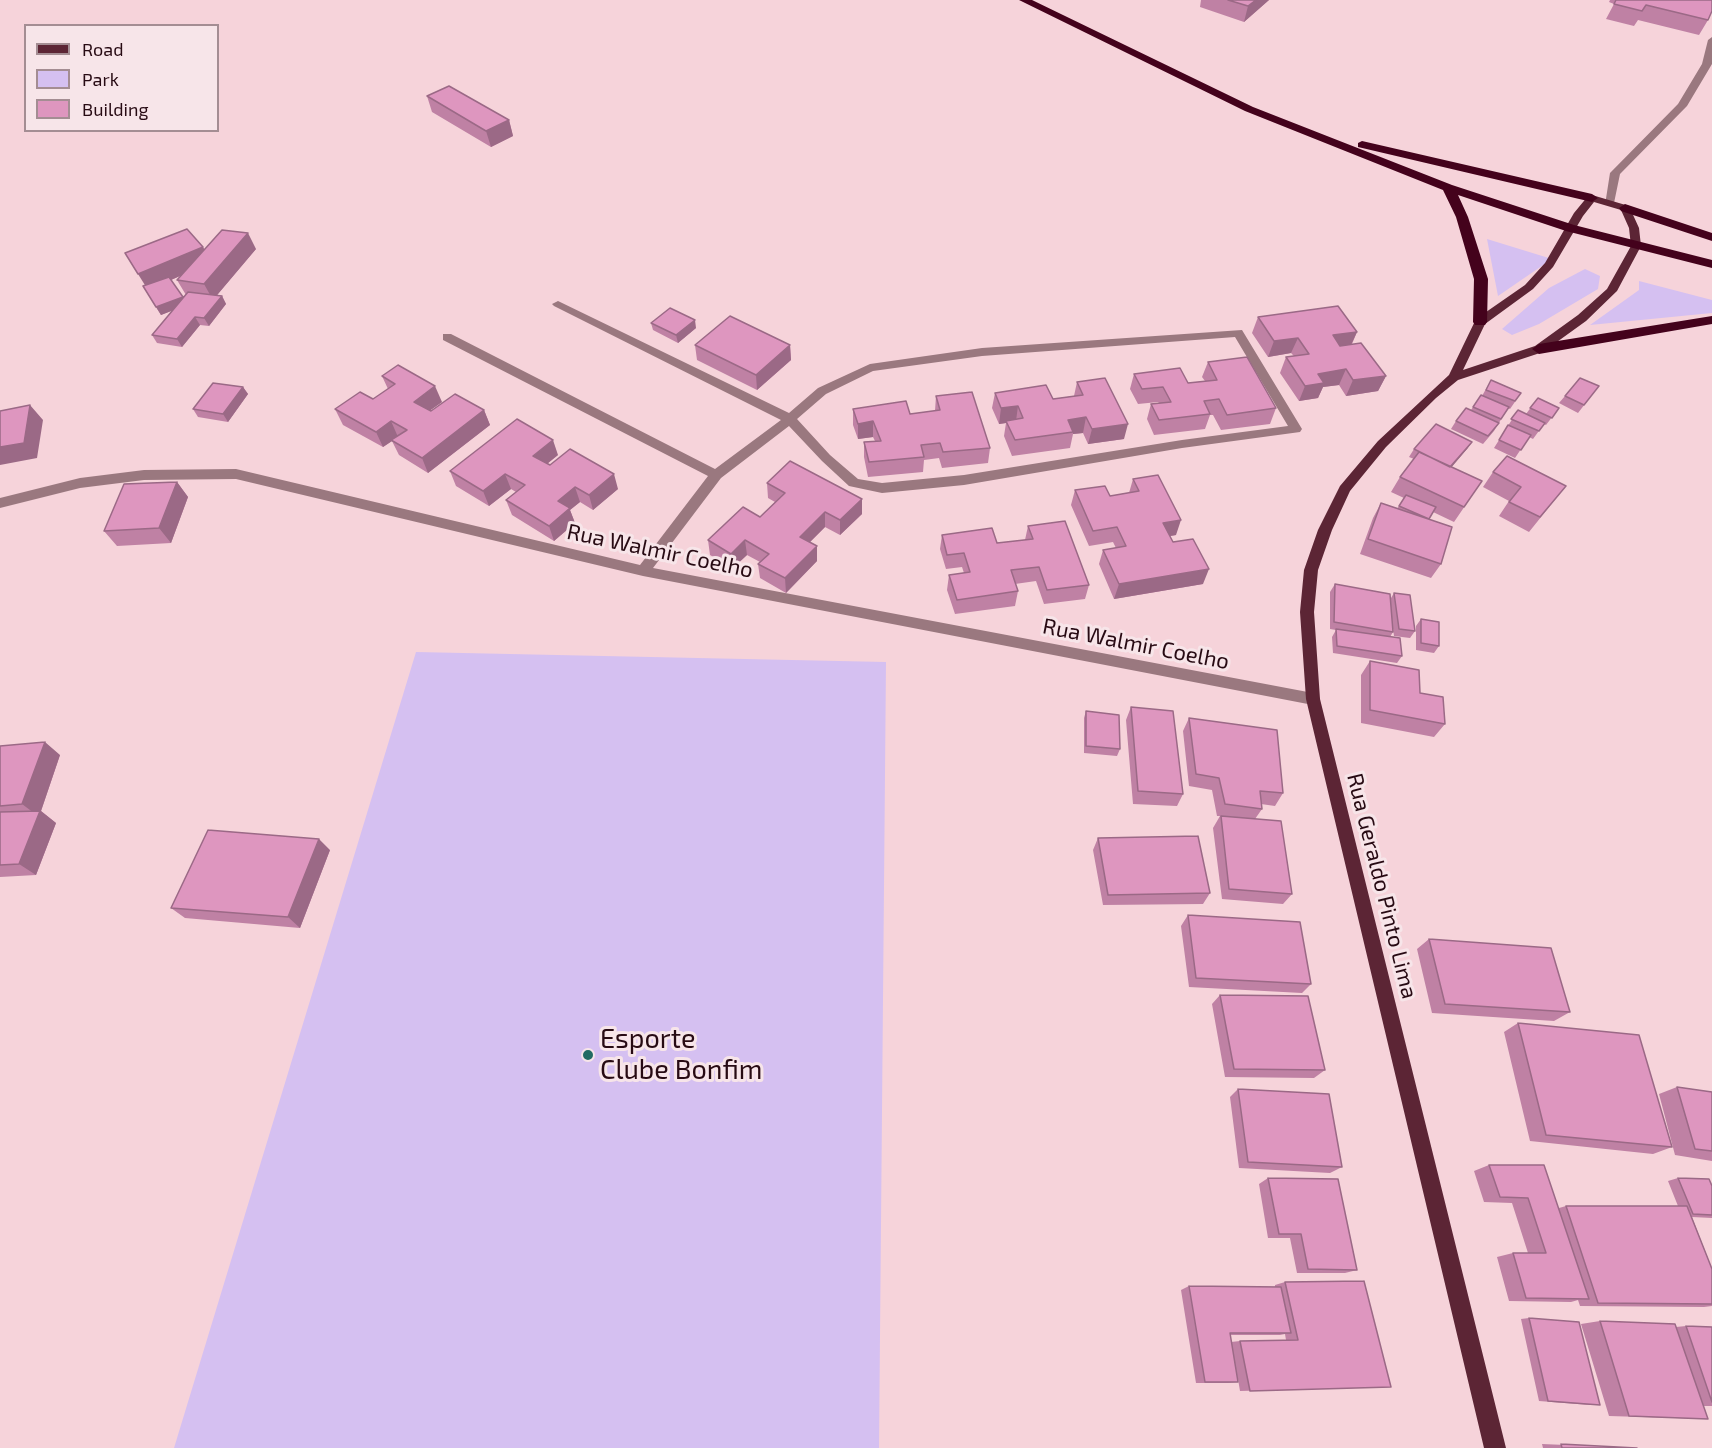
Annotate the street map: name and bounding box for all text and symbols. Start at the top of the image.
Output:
legend [24,24,219,132]
text: Road [82,38,123,60]
text: Park [82,68,119,90]
text: Building [82,98,149,120]
street label: Rua Walmir Coelho [565,518,755,584]
street label: Rua Walmir Coelho [1041,613,1231,675]
street label: Rua Geraldo Pinto Lima [1341,771,1423,1001]
place label: Esporte Clube Bonfim [600,1023,762,1086]
marker: Esporte Clube Bonfim [581,1048,595,1062]

